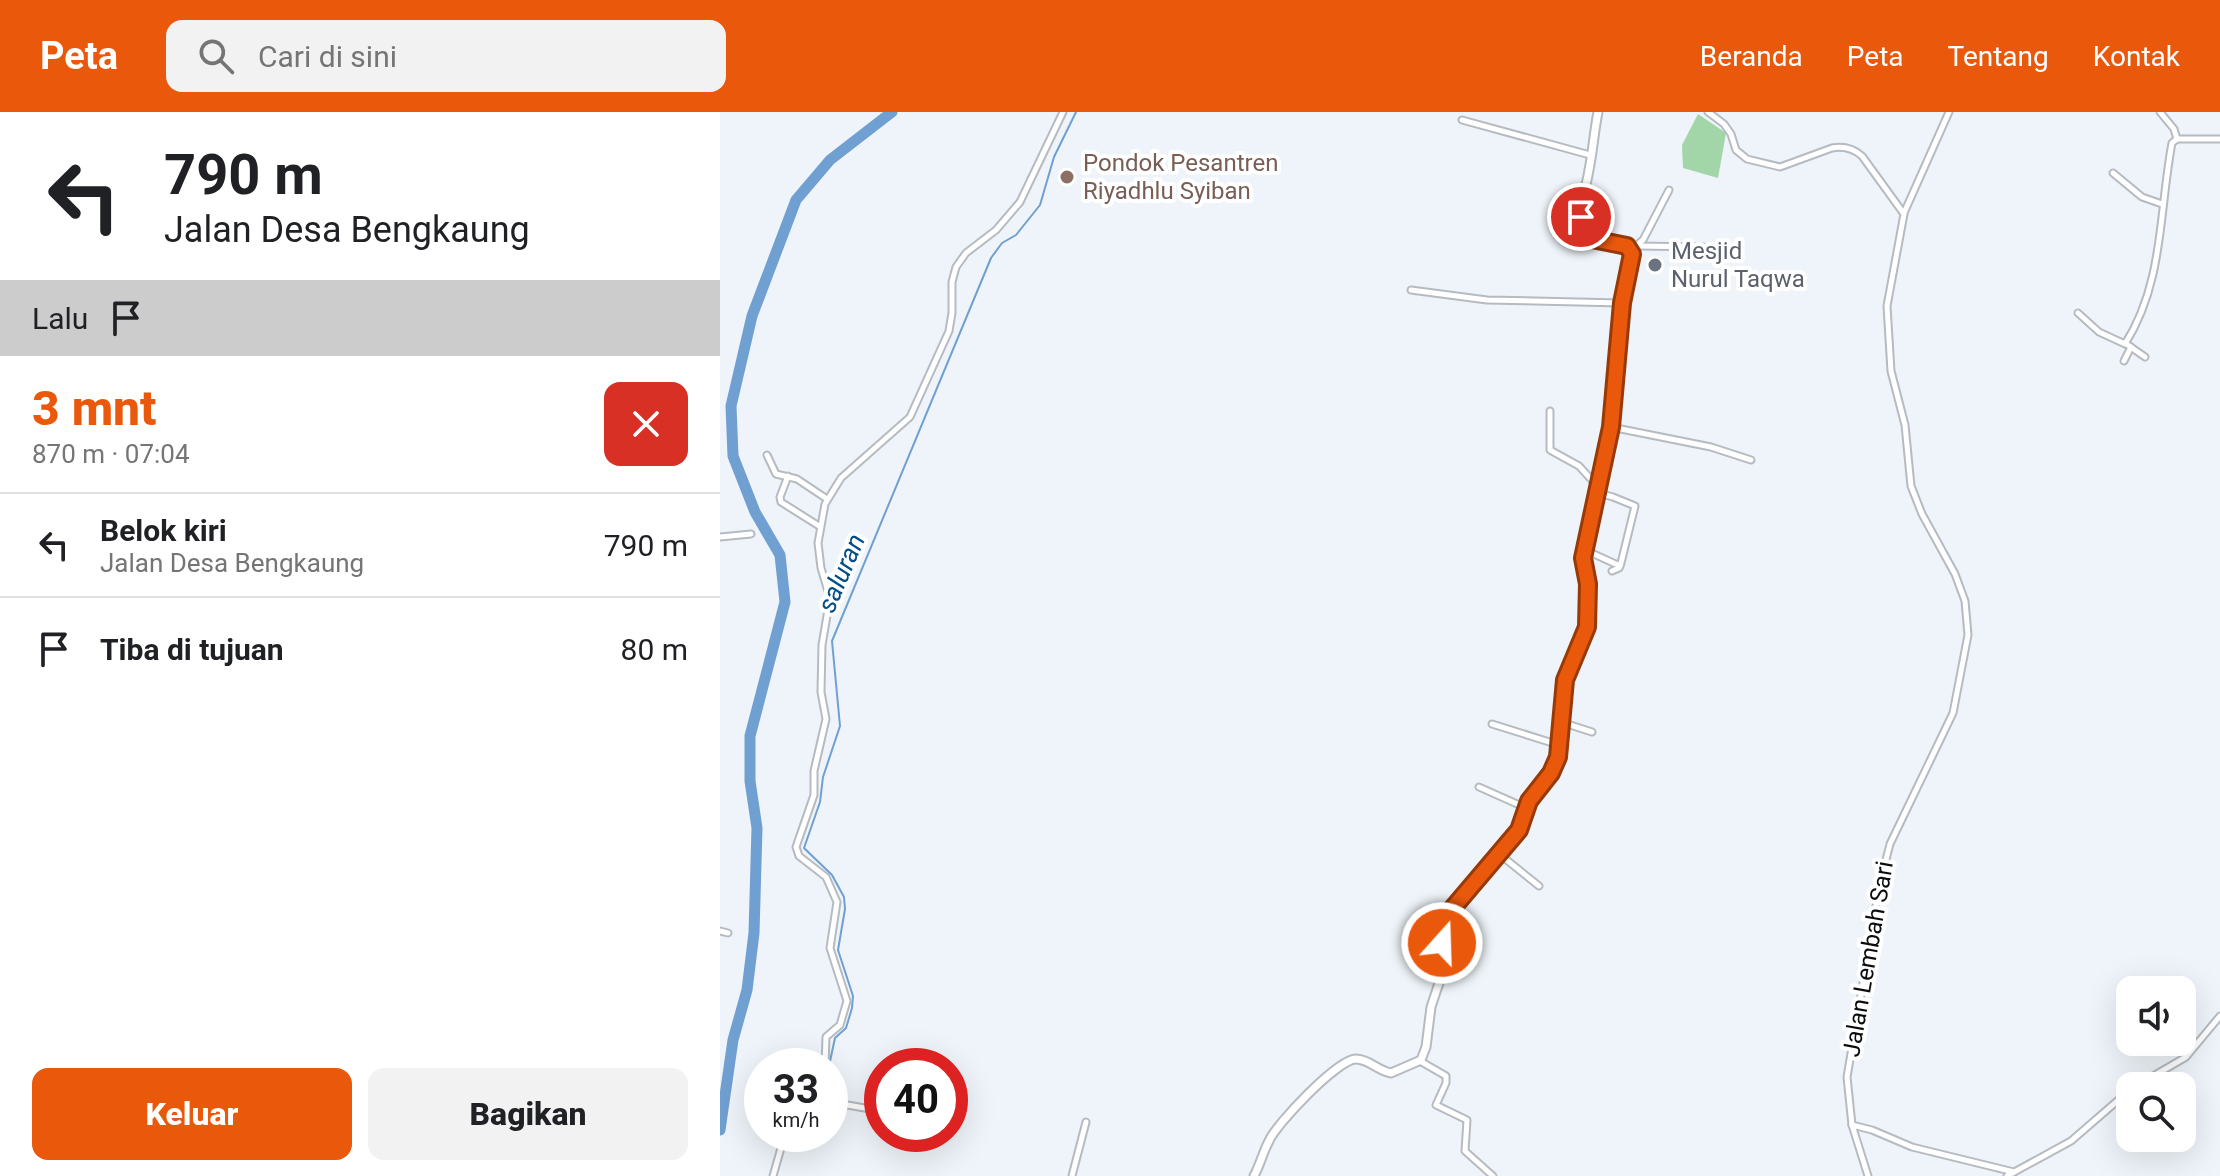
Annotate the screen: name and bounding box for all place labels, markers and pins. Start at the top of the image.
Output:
place label: Pondok Pesantren Riyadhlu Syiban [1083,149,1278,205]
marker: Pondok Pesantren Riyadhlu Syiban [1058,168,1076,186]
pin [1547,183,1615,251]
place label: Mesjid Nurul Taqwa [1671,237,1805,293]
marker: Mesjid Nurul Taqwa [1646,256,1664,274]

